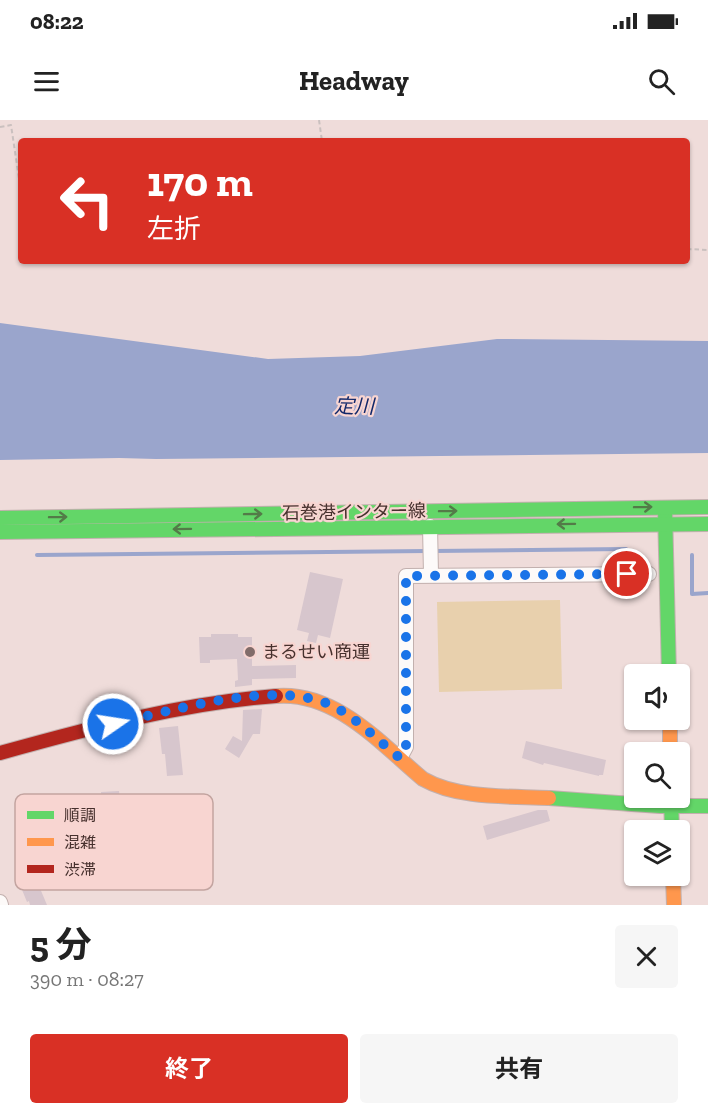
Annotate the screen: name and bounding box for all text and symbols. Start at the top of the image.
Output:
text: 08:22 [30,8,84,35]
icon: menu [30,65,63,98]
text: Headway [299,65,409,97]
icon: search [645,65,678,98]
text: 170 m [147,156,253,207]
icon: left [48,162,126,240]
text: 左折 [147,213,201,245]
water label: 定川 [334,394,376,418]
street label: 石巻港インター線 [282,500,426,524]
one-way arrow [633,501,653,512]
one-way arrow [438,505,458,517]
one-way arrow [243,508,263,520]
one-way arrow [48,511,68,523]
one-way arrow [556,518,576,530]
one-way arrow [172,523,192,535]
pin [601,548,652,599]
icon: arrive [610,557,643,590]
place label: まるせい商運 [262,641,370,663]
marker: まるせい商運 [243,645,257,659]
map controls [624,664,690,886]
button: sound [624,664,690,730]
position arrow [81,692,145,756]
button: search [624,742,690,808]
legend [15,794,213,890]
text: 順調 [64,806,96,825]
button: layers [624,820,690,886]
text: 混雑 [64,833,96,852]
text: 渋滞 [64,860,96,879]
text: 5 分 [30,923,92,966]
button: close [615,925,678,988]
text: 390 m · 08:27 [30,967,144,991]
button: 終了 [30,1034,348,1103]
button: 共有 [360,1034,678,1103]

